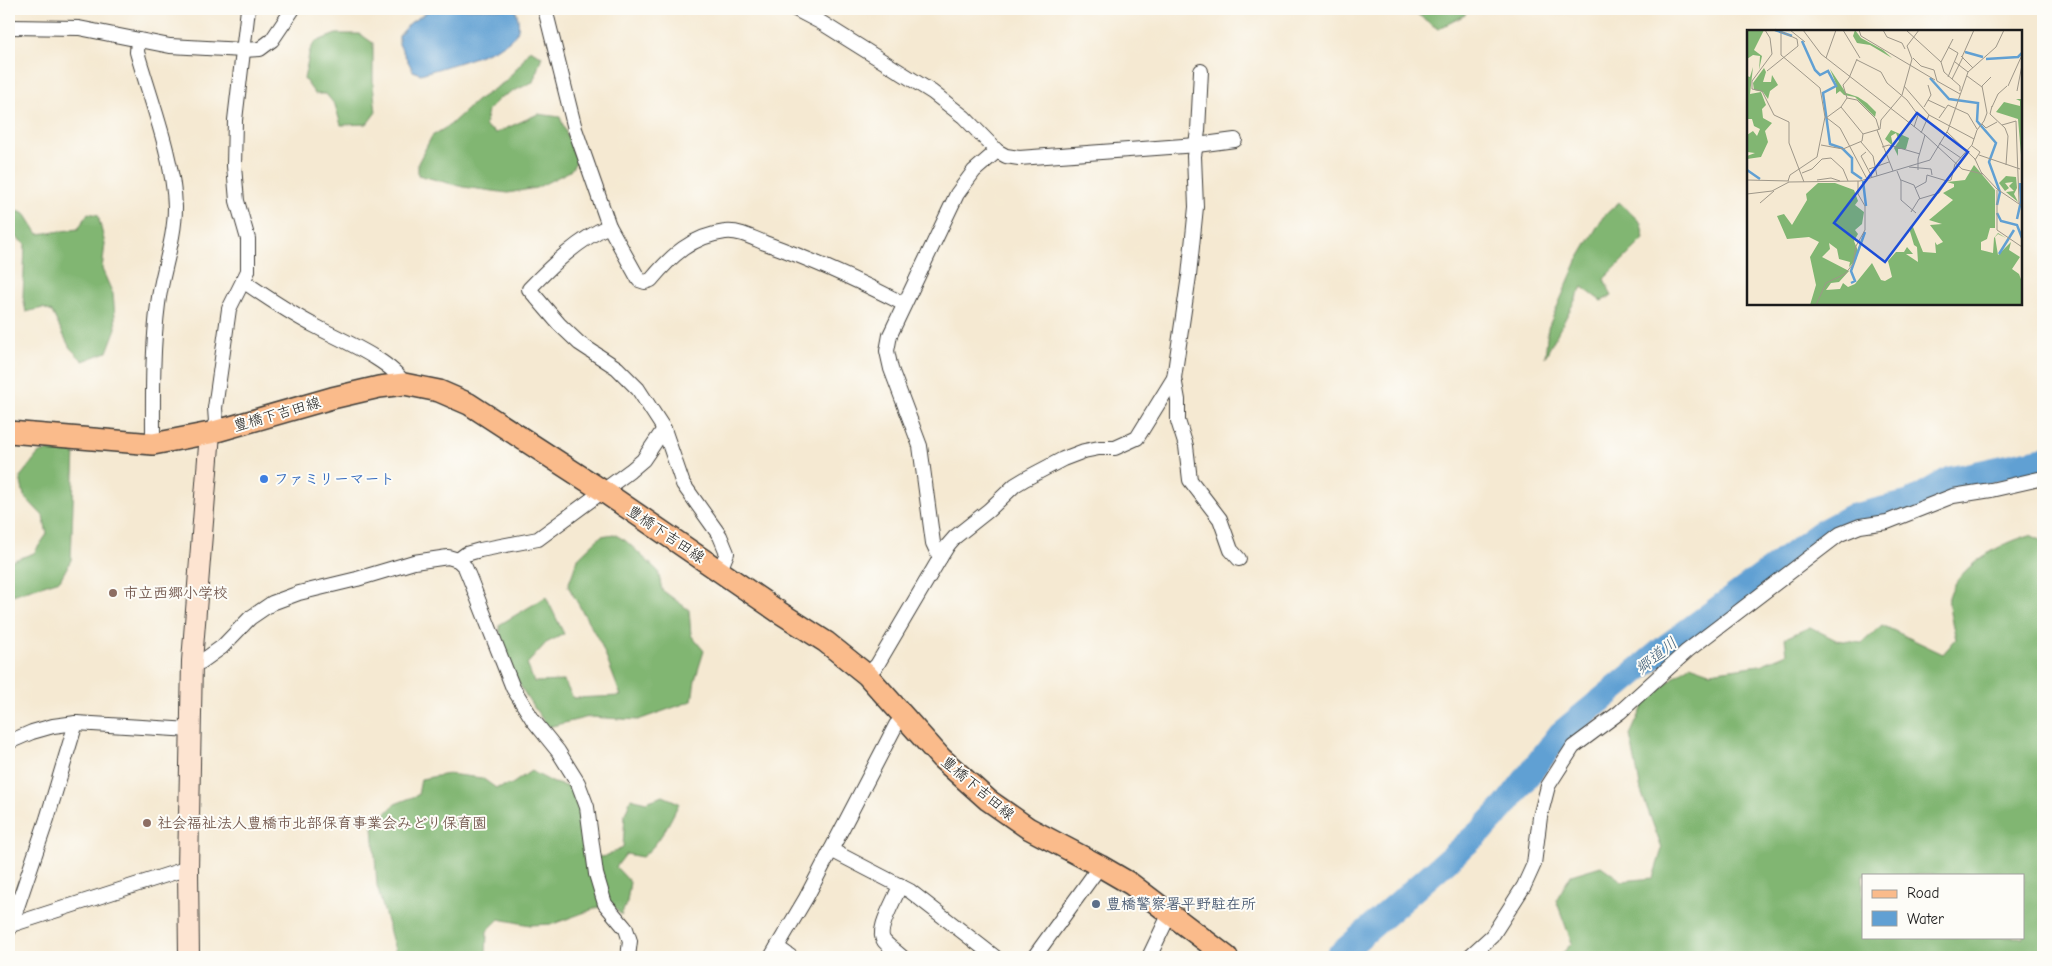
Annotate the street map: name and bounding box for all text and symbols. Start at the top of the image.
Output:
inset map [1747,30,2022,305]
street label: 豊橋下吉田線 [231,393,323,435]
place label: ファミリーマート [274,470,395,488]
marker: ファミリーマート [258,473,270,485]
street label: 豊橋下吉田線 [624,501,708,567]
place label: 市立西郷小学校 [123,584,228,602]
marker: 市立西郷小学校 [107,587,119,599]
water label: 郷道川 [1632,634,1681,678]
street label: 豊橋下吉田線 [938,752,1018,824]
place label: 社会福祉法人豊橋市北部保育事業会みどり保育園 [157,814,487,832]
marker: 社会福祉法人豊橋市北部保育事業会みどり保育園 [141,817,153,829]
legend [1862,874,2024,938]
text: Road [1907,884,1939,902]
place label: 豊橋警察署平野駐在所 [1106,895,1256,913]
marker: 豊橋警察署平野駐在所 [1090,898,1102,910]
text: Water [1907,910,1944,928]

